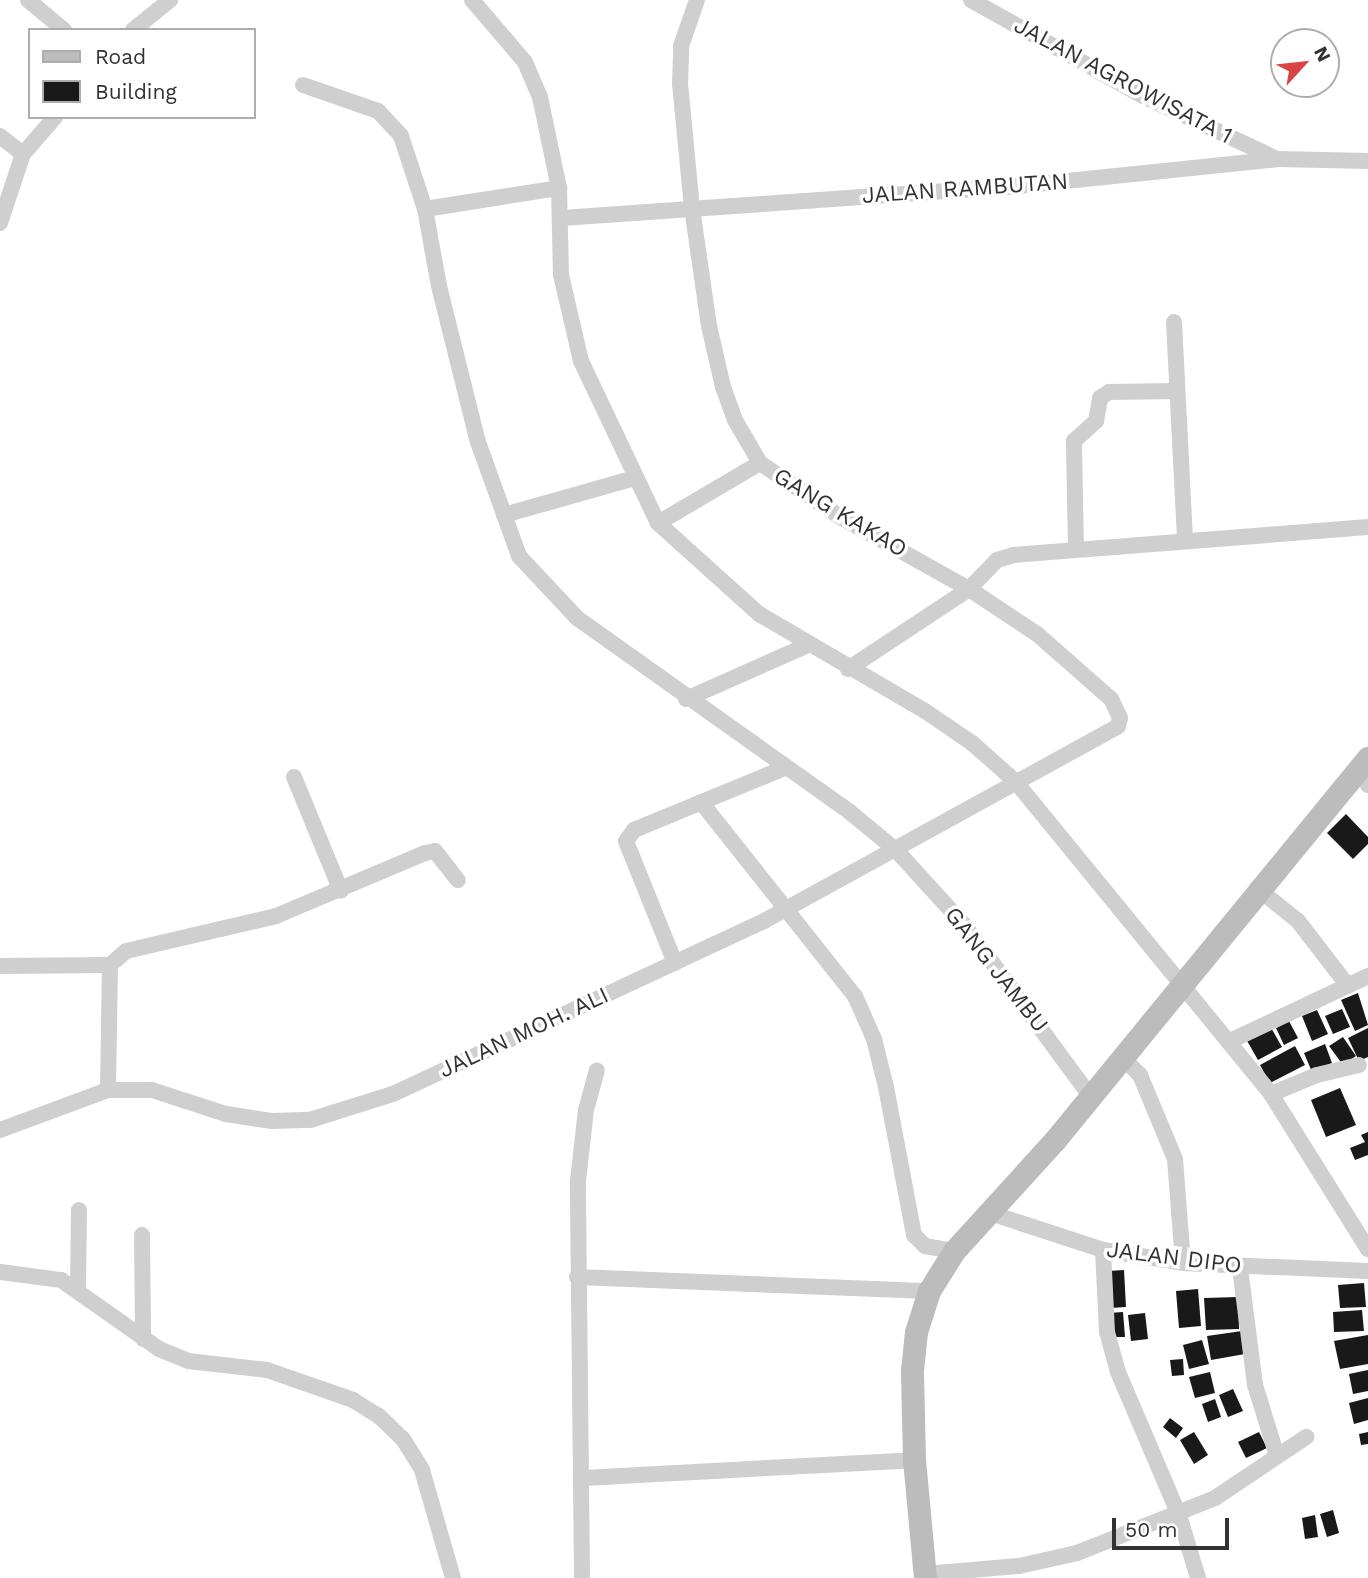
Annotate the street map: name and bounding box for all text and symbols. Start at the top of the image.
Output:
street label: JALAN AGROWISATA 1 [1008,11,1238,151]
legend [28,28,256,119]
north arrow [1270,28,1340,98]
text: N [1309,43,1336,66]
text: Road [95,44,146,69]
text: Building [95,79,177,104]
street label: JALAN RAMBUTAN [861,168,1069,210]
street label: GANG KAKAO [768,462,912,564]
street label: GANG JAMBU [938,902,1054,1038]
street label: JALAN MOH. ALI [434,981,614,1085]
street label: JALAN DIPO [1105,1236,1243,1280]
scale bar [1116,1504,1233,1548]
text: 50 m [1125,1517,1177,1542]

